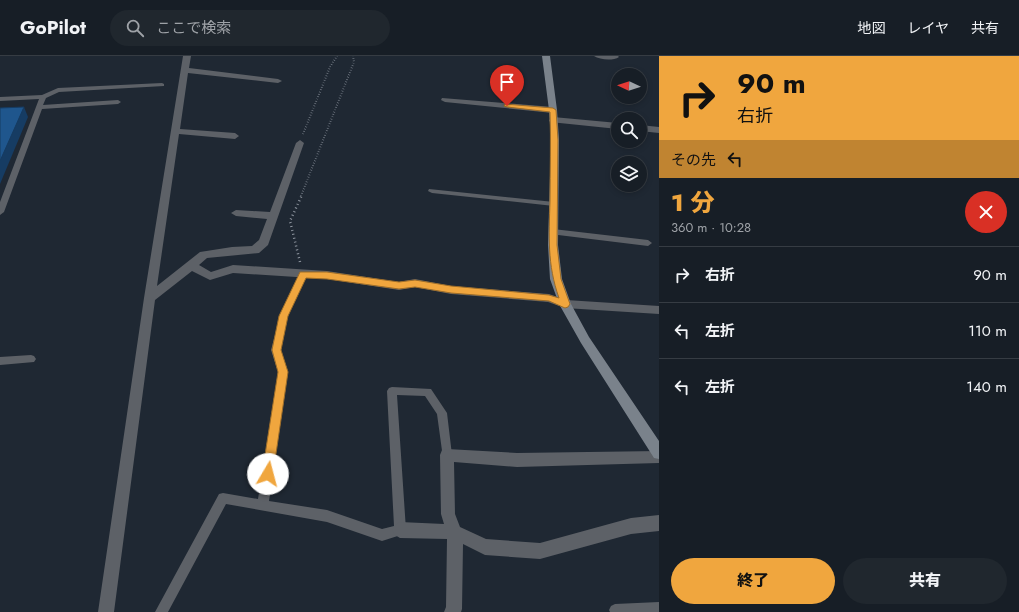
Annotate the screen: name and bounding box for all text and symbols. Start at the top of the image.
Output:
search box [110,10,390,46]
text: GoPilot [20,14,86,41]
icon: search [124,17,146,39]
text: ここで検索 [156,17,231,39]
text: 地図 [857,18,885,38]
text: レイヤ [907,18,949,38]
text: 共有 [971,18,999,38]
text: 90 m [737,63,806,104]
pin [490,65,524,106]
north arrow [611,68,647,104]
map controls [611,68,647,192]
icon: arrive [496,71,518,93]
icon: right [671,72,723,124]
text: 右折 [737,103,773,129]
button: search [611,112,647,148]
icon: left [724,148,746,170]
text: その先 [671,149,716,171]
button: layers [611,156,647,192]
text: 1 分 [671,185,715,220]
button: close [965,191,1007,233]
text: 360 m · 10:28 [671,218,751,237]
icon: right [671,264,693,286]
text: 右折 [705,264,735,286]
text: 90 m [973,264,1007,286]
icon: left [671,320,693,342]
text: 左折 [705,320,735,342]
text: 110 m [968,320,1007,342]
icon: left [671,376,693,398]
text: 左折 [705,376,735,398]
text: 140 m [966,376,1007,398]
position arrow [247,453,289,495]
button: 終了 [671,558,835,604]
button: 共有 [843,558,1007,604]

